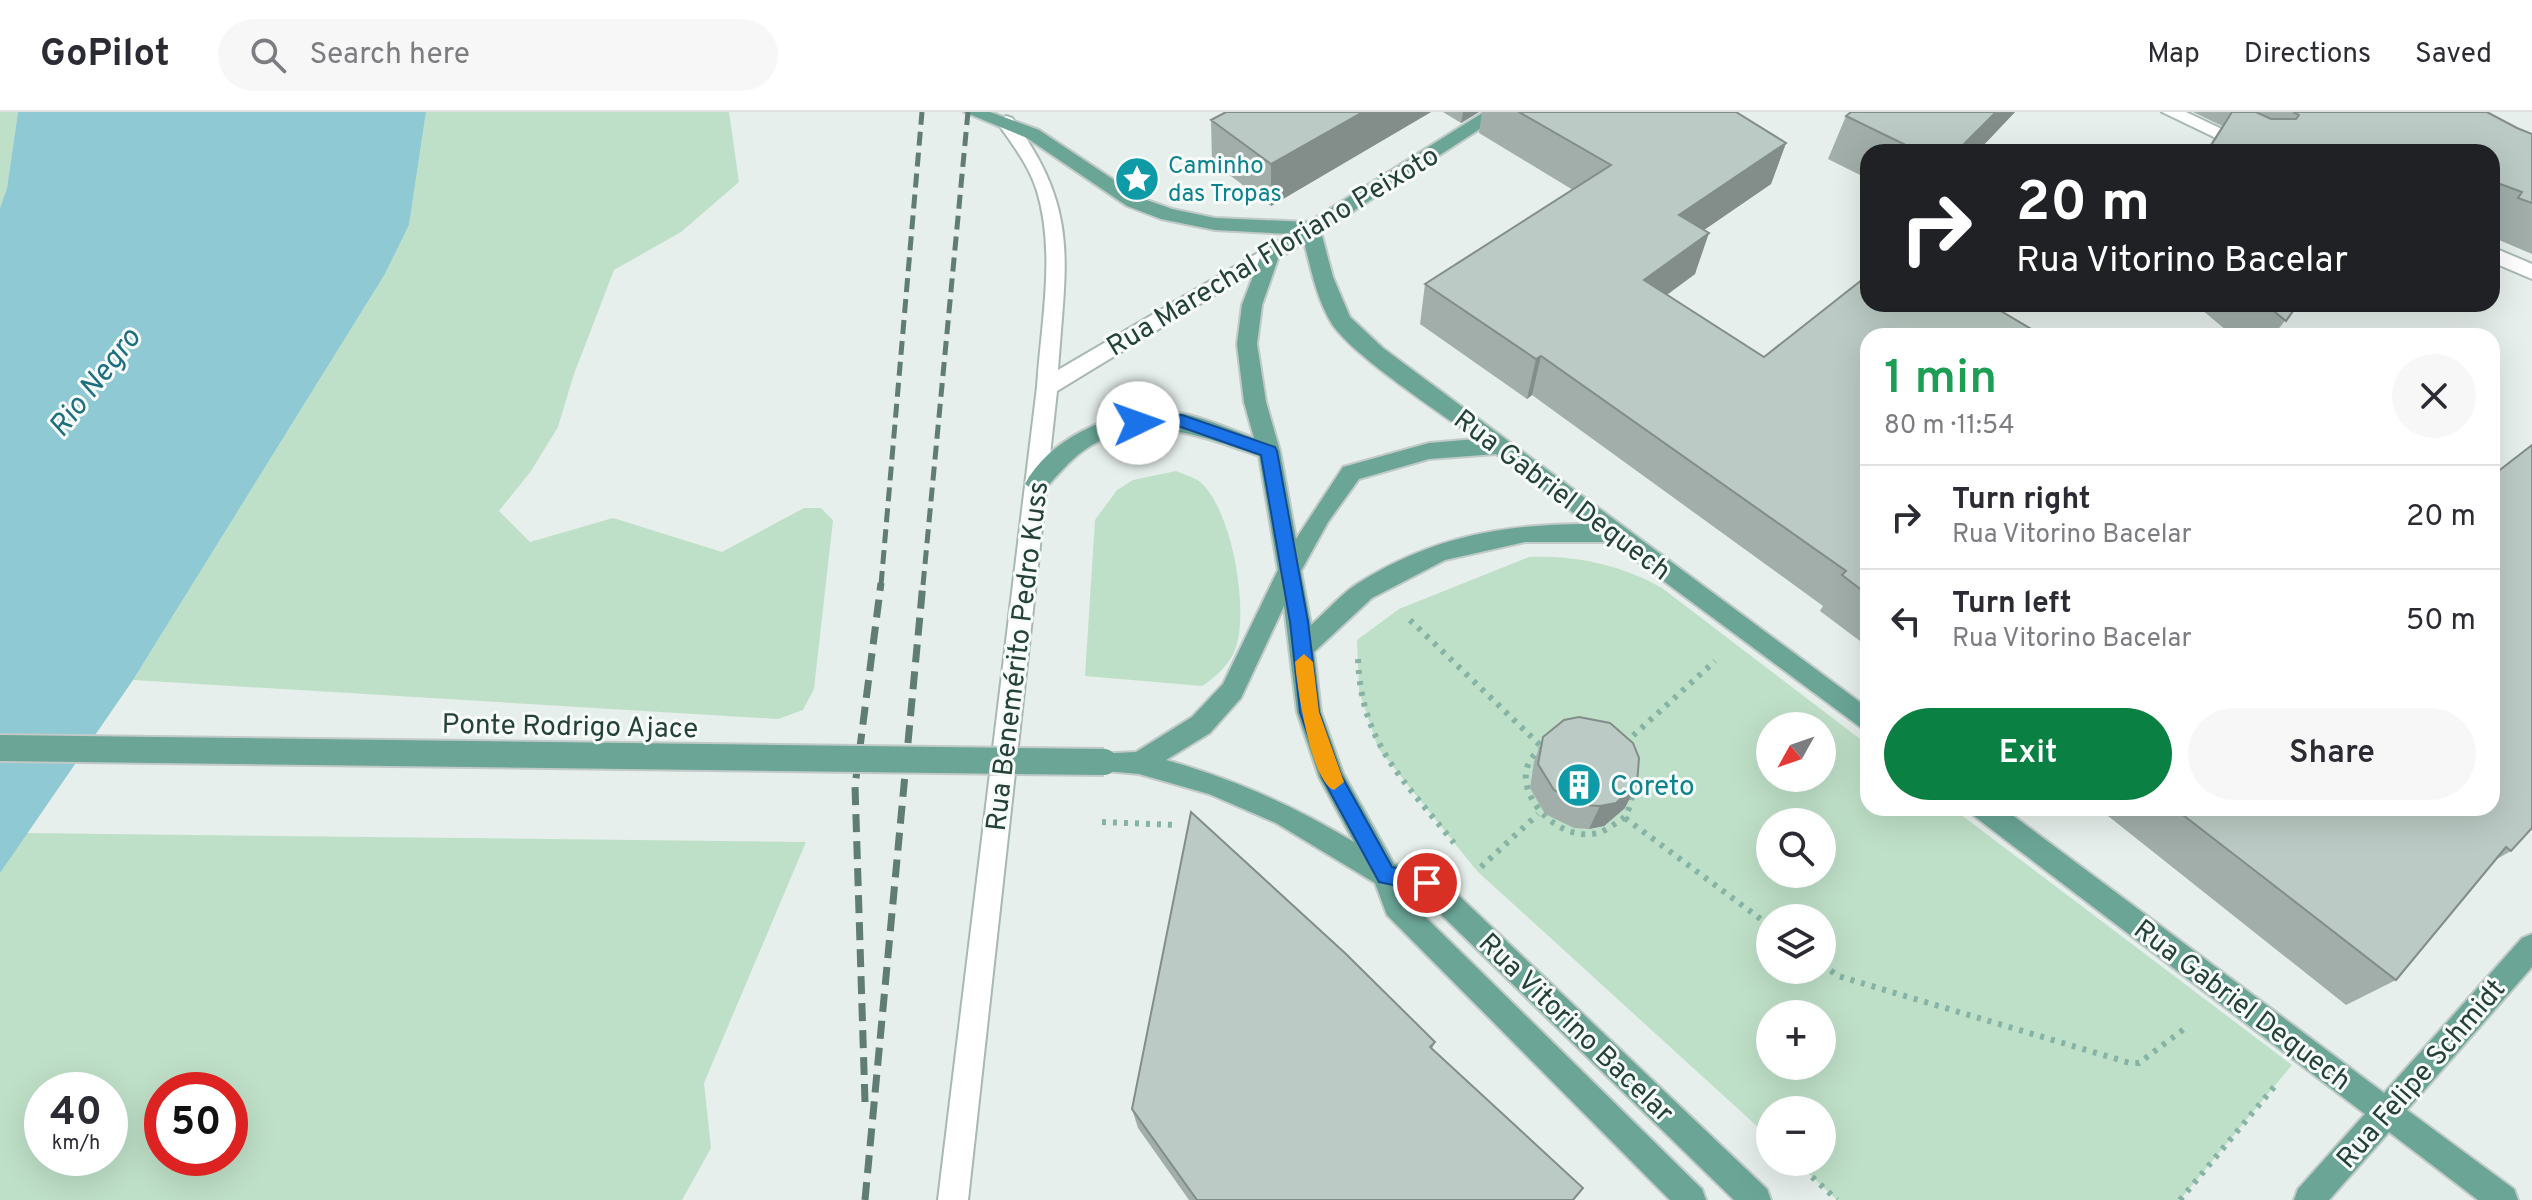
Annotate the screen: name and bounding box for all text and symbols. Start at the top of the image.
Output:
search box [218,19,778,91]
text: GoPilot [40,31,170,80]
icon: search [246,33,290,77]
text: Search here [310,37,470,74]
text: Map [2147,37,2200,73]
text: Directions [2244,37,2371,73]
text: Saved [2415,37,2492,73]
street label: Rua Marechal Floriano Peixoto [1101,139,1446,366]
place label: Caminho das Tropas [1168,152,1282,210]
place icon: Caminho das Tropas [1113,155,1161,203]
text: 20 m [2016,170,2150,240]
icon: right [1884,176,1988,280]
text: Rua Vitorino Bacelar [2016,239,2348,285]
water label: Rio Negro [42,322,150,445]
text: 1 min [1884,350,1997,410]
button: close [2392,354,2476,438]
position arrow [1096,381,1180,465]
street label: Rua Gabriel Dequech [1445,403,1677,590]
text: 80 m · 11:54 [1884,410,2015,443]
street label: Rua Benemérito Pedro Kuss [980,479,1058,833]
text: Turn right [1952,482,2090,519]
icon: right [1884,495,1928,539]
text: 20 m [2406,499,2476,536]
text: Rua Vitorino Bacelar [1952,519,2192,552]
text: Turn left [1952,586,2072,623]
icon: left [1884,599,1928,643]
text: 50 m [2406,603,2476,640]
text: Rua Vitorino Bacelar [1952,623,2192,656]
street label: Ponte Rodrigo Ajace [441,708,699,748]
button: Exit [1884,708,2172,800]
button: Share [2188,708,2476,800]
north arrow [1756,712,1836,792]
map controls [1756,712,1836,1176]
building icon: Coreto [1555,761,1603,809]
place label: Coreto [1610,770,1695,806]
button: search [1756,808,1836,888]
pin [1393,849,1461,917]
icon: arrive [1405,861,1449,905]
button: layers [1756,904,1836,984]
street label: Rua Gabriel Dequech [2125,913,2357,1100]
street label: Rua Vitorino Bacelar [1470,927,1680,1132]
street label: Rua Felipe Schmidt [2330,973,2515,1177]
button: + [1756,1000,1836,1080]
speed limit sign: 50 [144,1072,248,1176]
text: 40 [50,1089,102,1139]
button: − [1756,1096,1836,1176]
text: km/h [52,1131,100,1157]

